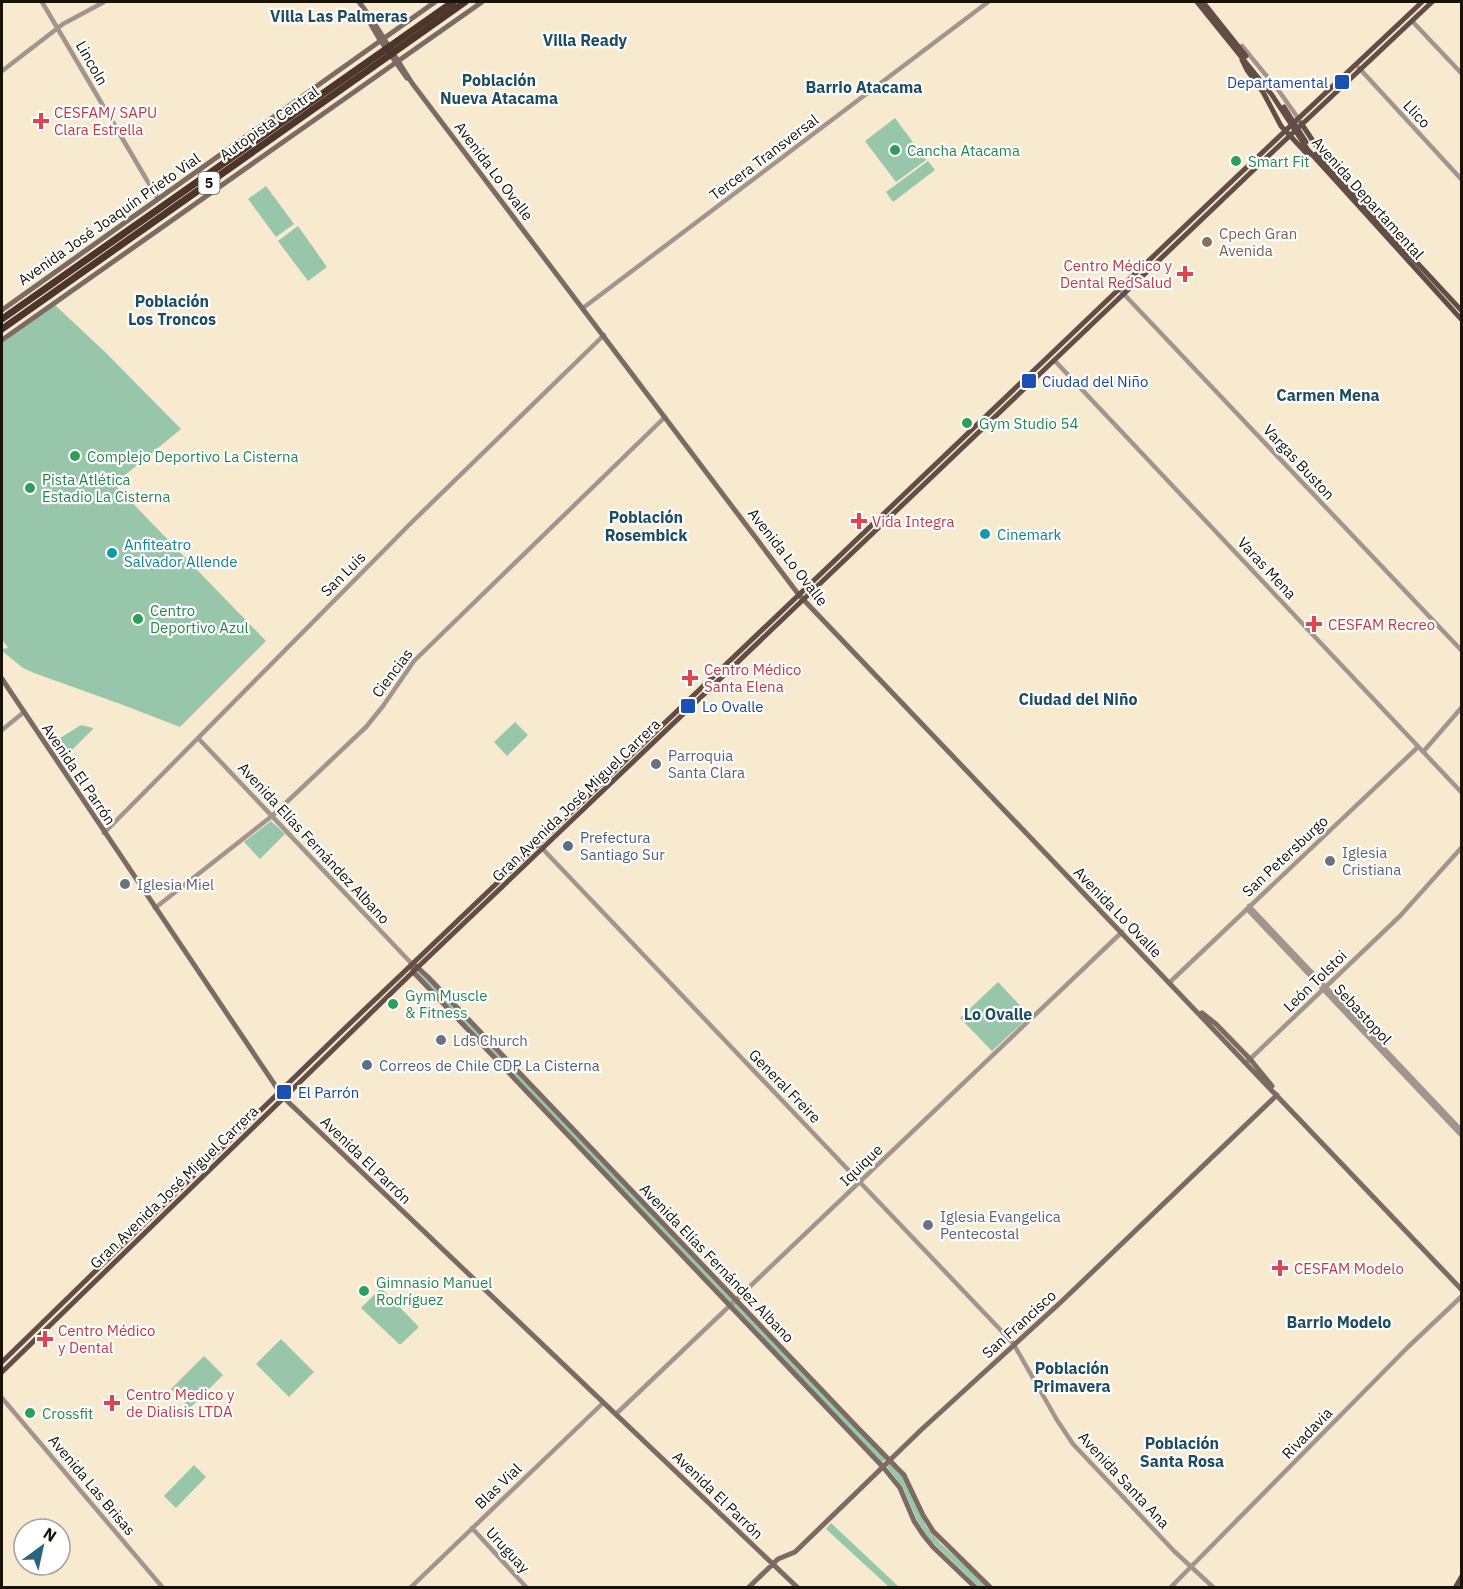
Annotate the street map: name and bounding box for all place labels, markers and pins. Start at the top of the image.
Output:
place label: Departamental [1227,73,1328,92]
marker: Departamental [1333,73,1351,91]
place label: CESFAM/ SAPU Clara Estrella [54,103,157,139]
marker: CESFAM/ SAPU Clara Estrella [32,112,50,130]
place label: Cancha Atacama [907,141,1020,160]
marker: Cancha Atacama [888,143,902,157]
place label: Smart Fit [1248,152,1310,171]
marker: Smart Fit [1229,154,1243,168]
place label: Cpech Gran Avenida [1219,224,1297,260]
marker: Cpech Gran Avenida [1200,235,1214,249]
place label: Centro Médico y Dental RedSalud [1060,256,1173,292]
marker: Centro Médico y Dental RedSalud [1176,265,1194,283]
marker: Ciudad del Niño [1020,372,1038,390]
place label: Ciudad del Niño [1042,372,1148,391]
place label: Gym Studio 54 [979,414,1078,433]
marker: Gym Studio 54 [960,416,974,430]
place label: Complejo Deportivo La Cisterna [87,447,299,466]
marker: Complejo Deportivo La Cisterna [68,449,82,463]
place label: Pista Atlética Estadio La Cisterna [42,470,170,506]
marker: Pista Atlética Estadio La Cisterna [23,481,37,495]
marker: Vida Integra [850,512,868,530]
place label: Vida Integra [872,512,954,531]
place label: Cinemark [997,525,1061,544]
marker: Cinemark [978,527,992,541]
place label: Anfiteatro Salvador Allende [124,535,237,571]
marker: Anfiteatro Salvador Allende [105,546,119,560]
place label: Centro Deportivo Azul [150,601,249,637]
marker: Centro Deportivo Azul [131,612,145,626]
marker: CESFAM Recreo [1305,615,1323,633]
place label: CESFAM Recreo [1328,615,1435,634]
place label: Centro Médico Santa Elena [704,660,801,696]
marker: Centro Médico Santa Elena [681,669,699,687]
marker: Lo Ovalle [679,697,697,715]
place label: Lo Ovalle [702,697,764,716]
place label: Parroquia Santa Clara [668,746,745,782]
marker: Parroquia Santa Clara [649,757,663,771]
place label: Prefectura Santiago Sur [580,828,665,864]
marker: Prefectura Santiago Sur [561,839,575,853]
place label: Iglesia Cristiana [1342,843,1401,879]
marker: Iglesia Cristiana [1323,854,1337,868]
place label: Iglesia Miel [137,875,214,894]
marker: Iglesia Miel [118,877,132,891]
place label: Gym Muscle & Fitness [405,986,487,1022]
marker: Gym Muscle & Fitness [386,997,400,1011]
place label: Lds Church [453,1031,528,1050]
marker: Lds Church [434,1033,448,1047]
place label: Correos de Chile CDP La Cisterna [379,1056,600,1075]
marker: Correos de Chile CDP La Cisterna [360,1058,374,1072]
marker: El Parrón [275,1083,293,1101]
place label: El Parrón [298,1083,359,1102]
place label: Iglesia Evangelica Pentecostal [940,1207,1061,1243]
marker: Iglesia Evangelica Pentecostal [921,1218,935,1232]
marker: CESFAM Modelo [1271,1259,1289,1277]
place label: CESFAM Modelo [1294,1259,1404,1278]
place label: Gimnasio Manuel Rodríguez [376,1273,492,1309]
marker: Gimnasio Manuel Rodríguez [357,1284,371,1298]
place label: Centro Médico y Dental [58,1321,155,1357]
marker: Centro Médico y Dental [36,1330,54,1348]
place label: Centro Medico y de Dialisis LTDA [126,1385,235,1421]
marker: Centro Medico y de Dialisis LTDA [103,1394,121,1412]
place label: Crossfit [42,1404,93,1423]
marker: Crossfit [23,1406,37,1420]

